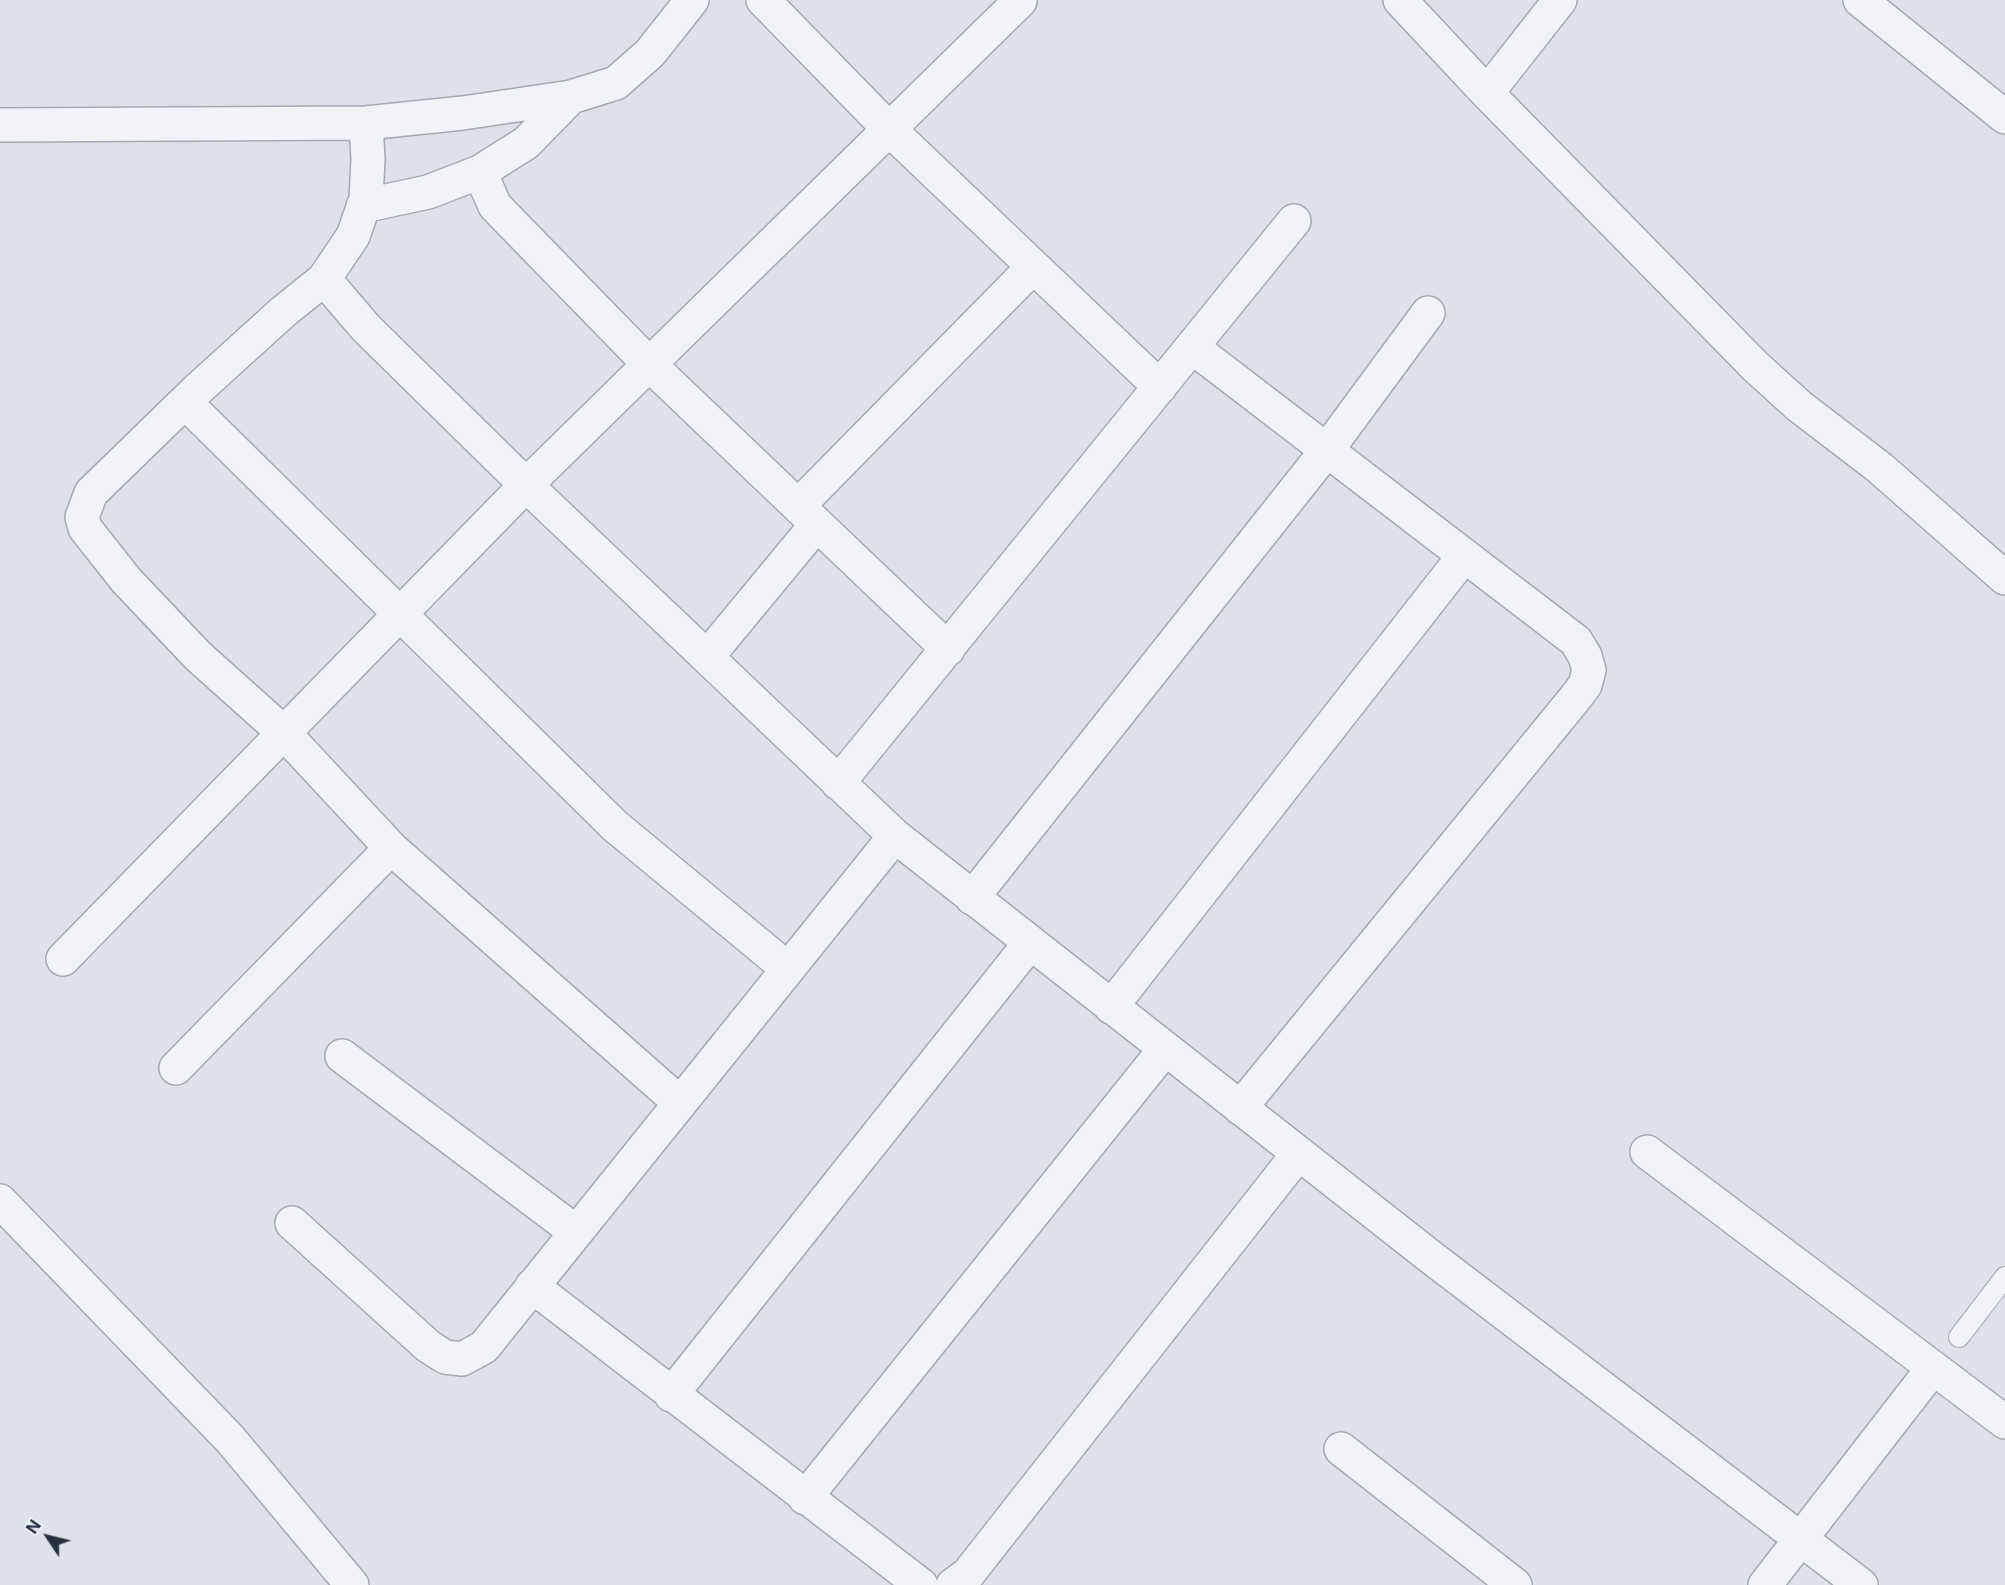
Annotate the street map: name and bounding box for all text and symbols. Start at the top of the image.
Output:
north arrow [18,1507,78,1567]
text: N [22,1516,45,1537]

